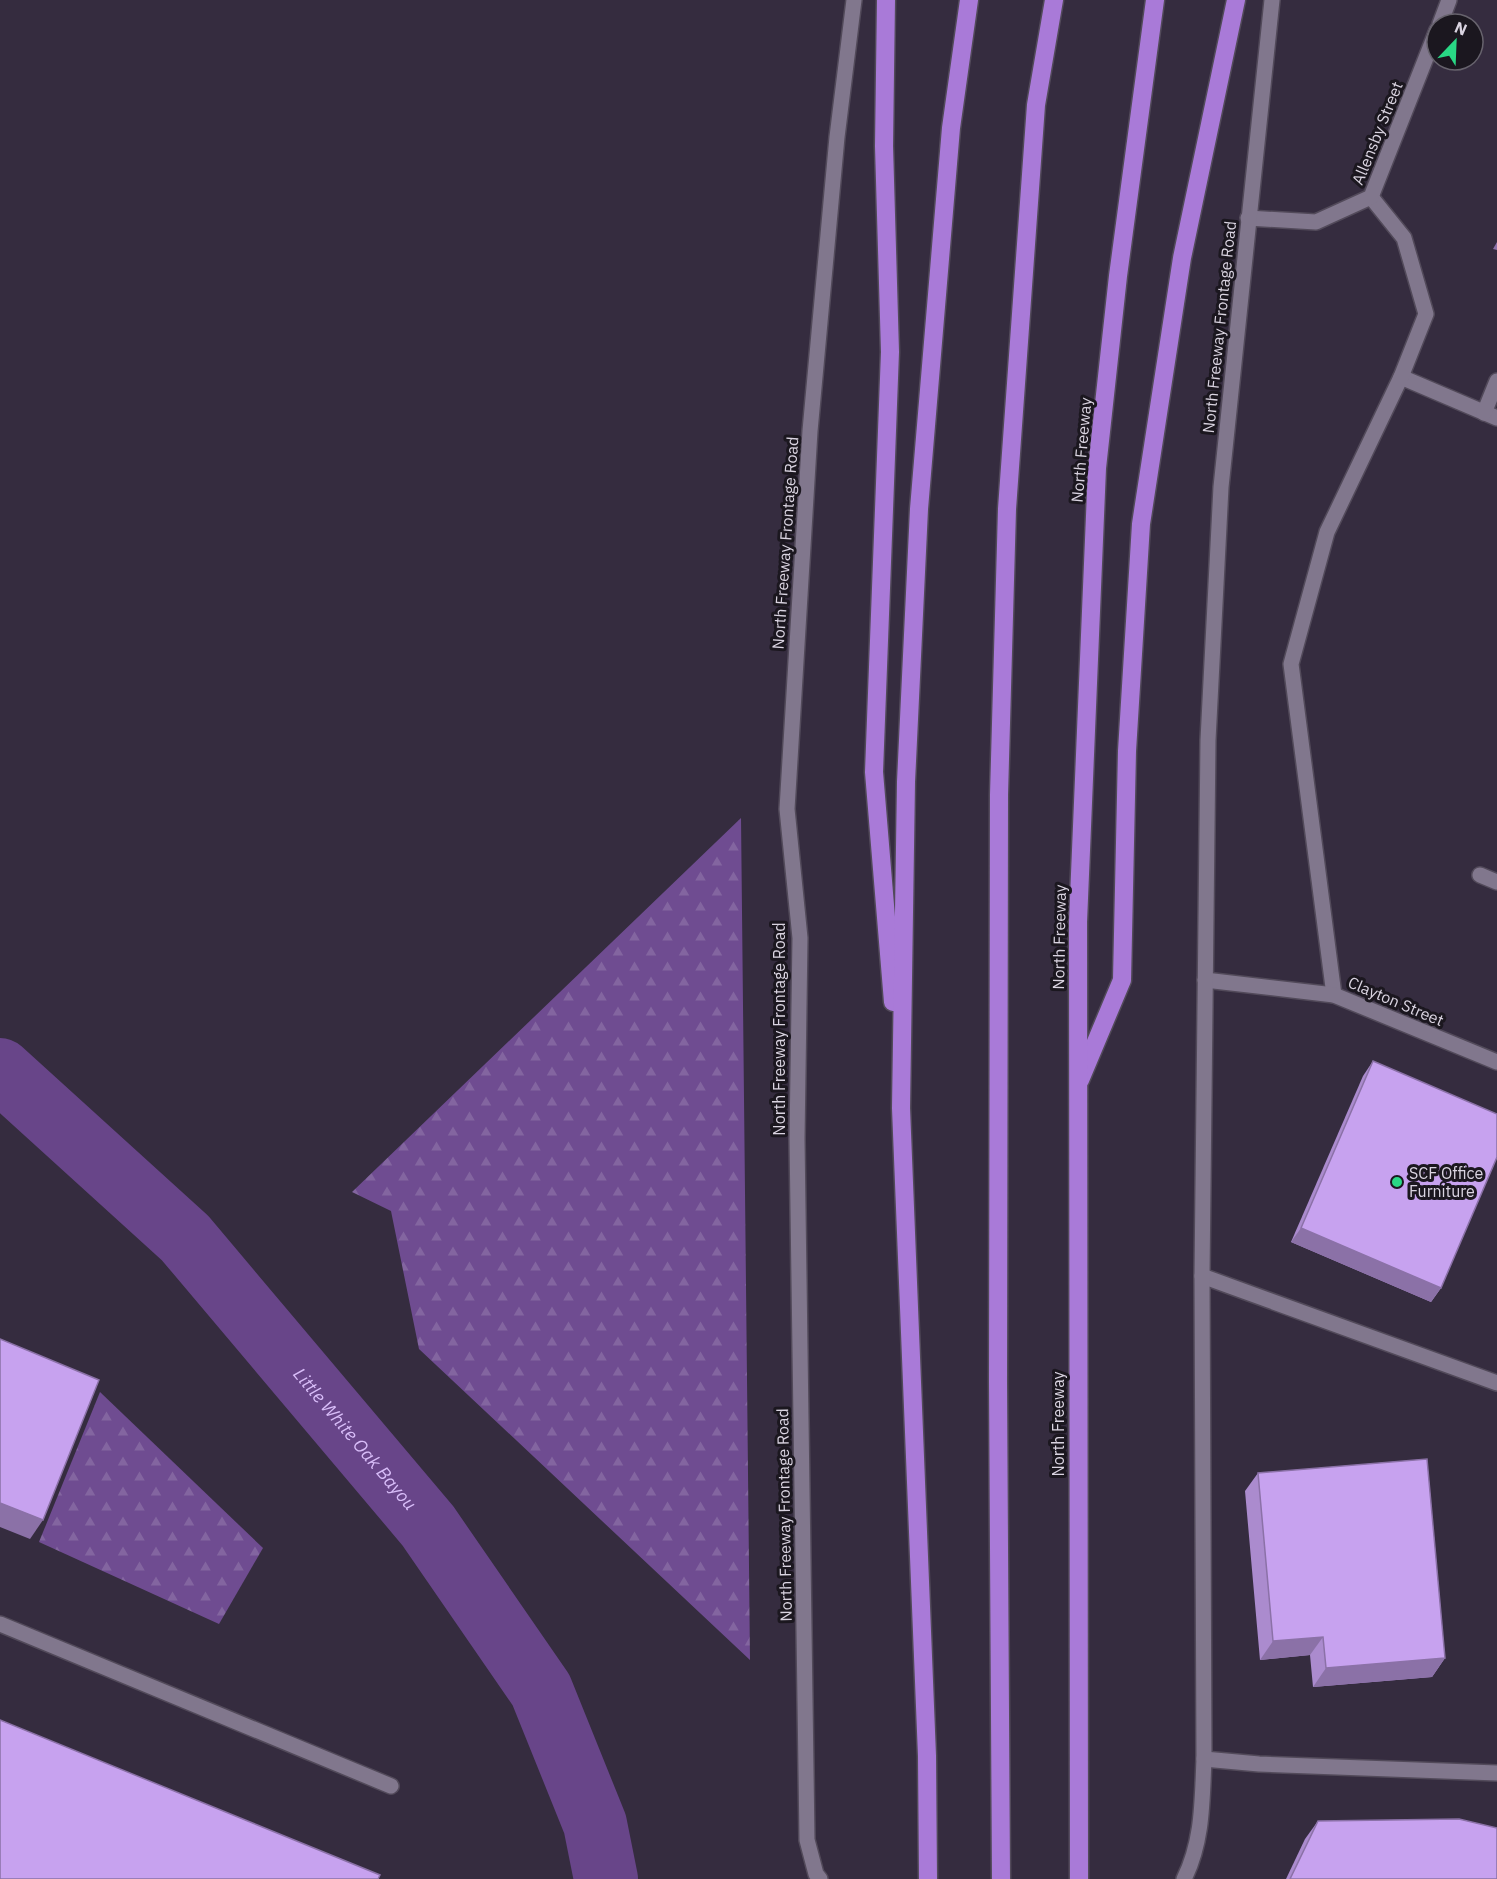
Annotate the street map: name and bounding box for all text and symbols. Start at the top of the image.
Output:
north arrow [1425,12,1485,72]
text: N [1452,17,1470,40]
street label: Allensby Street [1347,79,1407,187]
street label: North Freeway Frontage Road [1198,220,1240,434]
street label: North Freeway [1066,397,1096,503]
street label: North Freeway Frontage Road [768,436,802,650]
street label: North Freeway [1048,884,1070,990]
street label: North Freeway Frontage Road [769,922,789,1136]
street label: Clayton Street [1345,972,1447,1030]
place label: SCF Office Furniture [1409,1163,1483,1201]
marker: SCF Office Furniture [1390,1175,1404,1189]
water label: Little White Oak Bayou [288,1363,422,1515]
street label: North Freeway [1048,1371,1068,1477]
street label: North Freeway Frontage Road [772,1408,796,1622]

